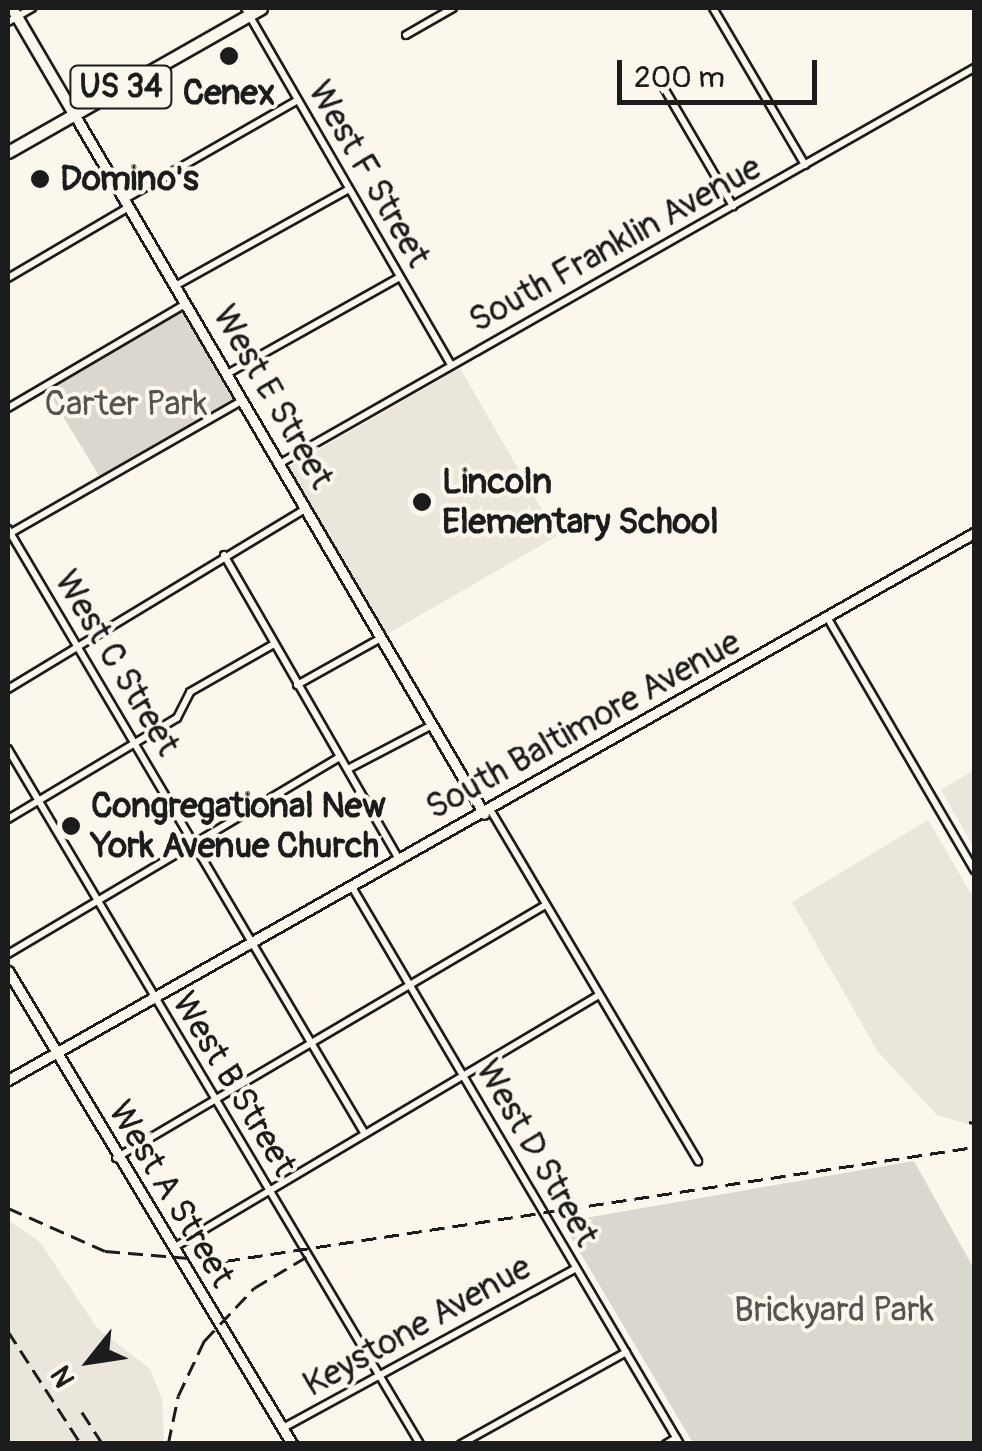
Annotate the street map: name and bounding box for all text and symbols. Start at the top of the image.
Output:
scale bar [622,40,822,102]
marker: Cenex [218,45,240,67]
text: 200 m [634,59,725,96]
road number: US 34 [68,60,174,114]
place label: Cenex [183,72,275,114]
street label: West F Street [299,73,439,275]
street label: South Franklin Avenue [462,146,768,342]
place label: Domino's [60,158,199,200]
marker: Domino's [29,168,51,190]
street label: West E Street [204,298,342,496]
park label: Carter Park [44,383,208,425]
place label: Lincoln Elementary School [442,461,718,543]
marker: Lincoln Elementary School [411,491,433,513]
street label: West C Street [45,563,189,763]
street label: South Baltimore Avenue [418,621,748,829]
place label: Congregational New York Avenue Church [91,785,386,867]
marker: Congregational New York Avenue Church [60,815,82,837]
street label: West B Street [163,985,305,1183]
street label: West D Street [467,1052,607,1254]
street label: West A Street [99,1093,243,1295]
street label: Keystone Avenue [296,1246,538,1406]
park label: Brickyard Park [734,1289,934,1331]
north arrow [40,1311,140,1411]
text: N [44,1359,83,1393]

